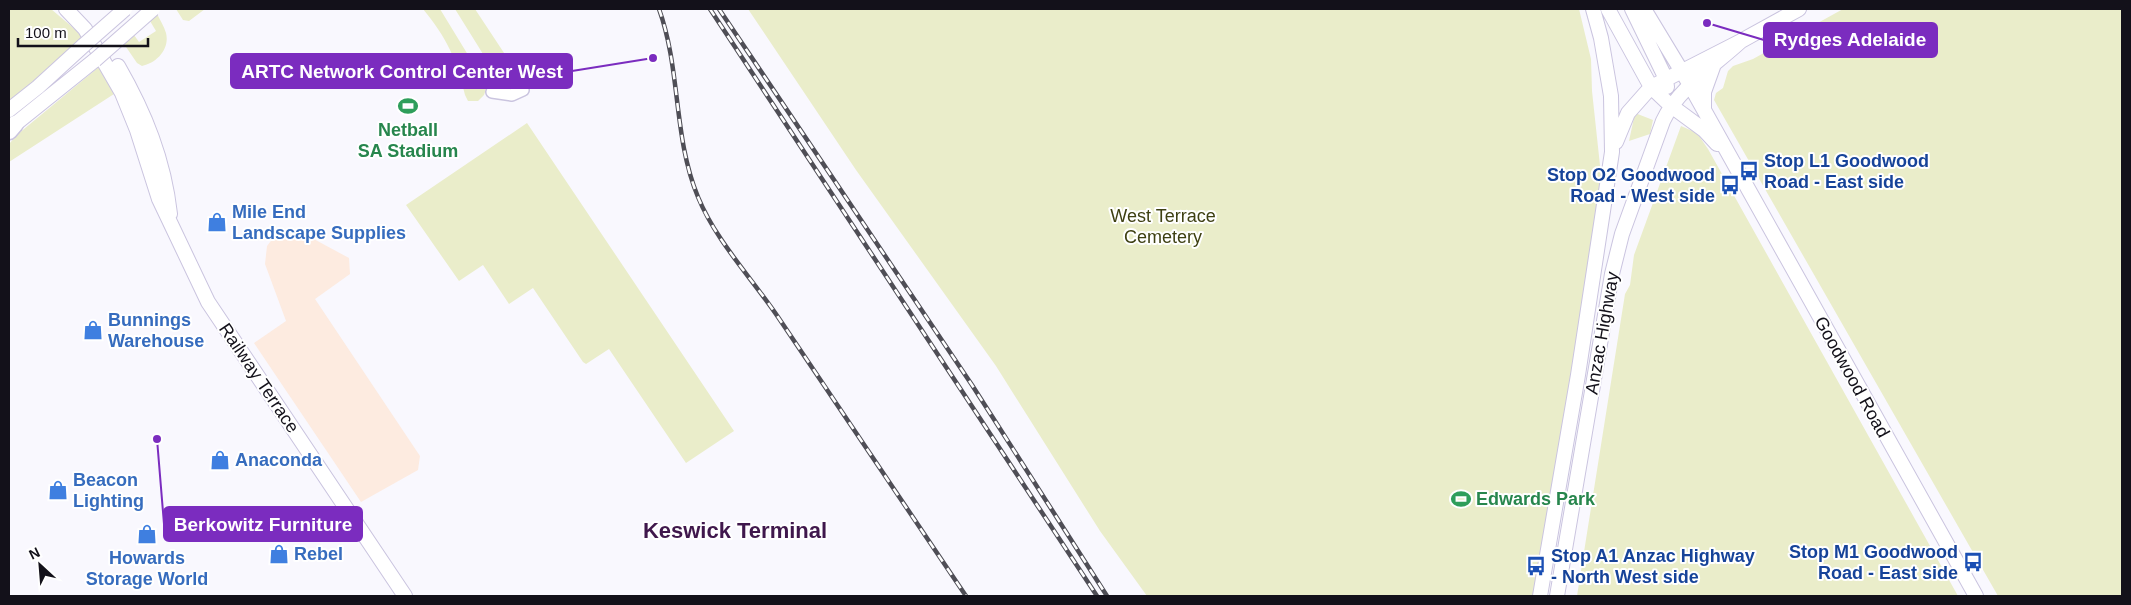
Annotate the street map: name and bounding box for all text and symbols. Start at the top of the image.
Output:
scale bar [18,15,148,47]
callout: Rydges Adelaide [1764,23,1937,57]
text: 100 m [25,24,67,41]
text: Rydges Adelaide [1774,29,1926,50]
callout: ARTC Network Control Center West [231,54,572,88]
text: ARTC Network Control Center West [241,61,563,82]
sports icon: Netball SA Stadium [397,95,419,117]
place label: Netball SA Stadium [358,120,458,161]
place label: Stop L1 Goodwood Road - East side [1764,151,1929,192]
bus stop icon: Stop L1 Goodwood Road - East side [1738,160,1760,182]
place label: Stop O2 Goodwood Road - West side [1547,165,1715,206]
bus stop icon: Stop O2 Goodwood Road - West side [1719,174,1741,196]
place label: Mile End Landscape Supplies [232,202,406,243]
park label: West Terrace Cemetery [1110,206,1216,247]
shop icon: Mile End Landscape Supplies [206,211,228,233]
street label: Anzac Highway [1581,270,1623,396]
place label: Bunnings Warehouse [108,310,204,351]
street label: Goodwood Road [1811,313,1893,441]
shop icon: Bunnings Warehouse [82,319,104,341]
street label: Railway Terrace [215,319,303,437]
shop icon: Anaconda [209,449,231,471]
place label: Anaconda [235,450,323,470]
place label: Beacon Lighting [73,470,144,511]
shop icon: Beacon Lighting [47,479,69,501]
sports icon: Edwards Park [1450,488,1472,510]
place label: Edwards Park [1476,489,1596,509]
callout: Berkowitz Furniture [164,507,362,541]
text: Berkowitz Furniture [174,514,352,535]
district label: Keswick Terminal [643,518,827,543]
shop icon: Howards Storage World [136,523,158,545]
north arrow [15,540,65,590]
place label: Stop M1 Goodwood Road - East side [1789,542,1958,583]
shop icon: Rebel [268,543,290,565]
text: N [26,544,42,563]
place label: Rebel [294,544,343,564]
place label: Stop A1 Anzac Highway - North West side [1551,546,1755,587]
place label: Howards Storage World [86,548,208,589]
bus stop icon: Stop M1 Goodwood Road - East side [1962,551,1984,573]
bus stop icon: Stop A1 Anzac Highway - North West side [1525,555,1547,577]

